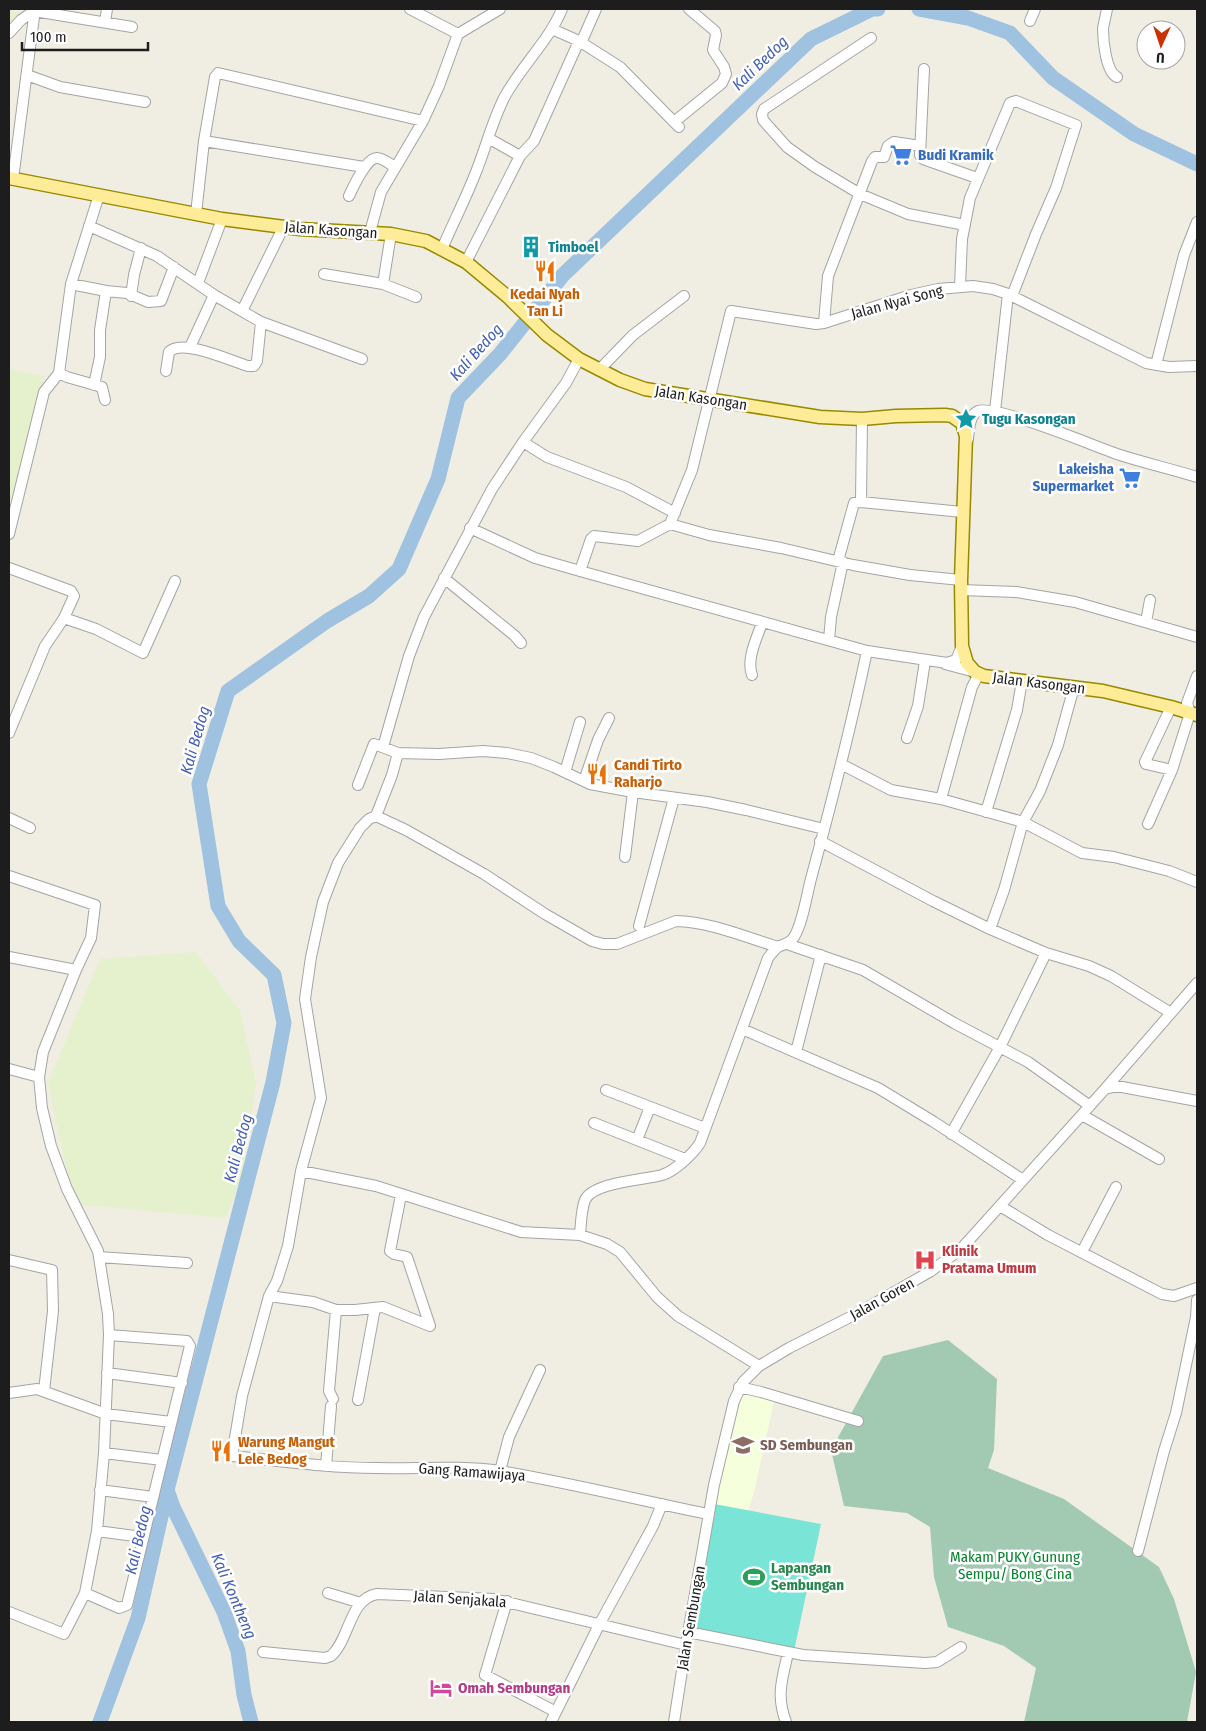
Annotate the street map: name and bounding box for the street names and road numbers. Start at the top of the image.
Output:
street label: Jalan Kasongan [284,218,378,242]
street label: Jalan Nyai Song [849,281,945,323]
street label: Jalan Kasongan [654,382,748,414]
street label: Jalan Kasongan [992,668,1086,698]
street label: Jalan Goren [847,1274,917,1324]
street label: Gang Ramawijaya [418,1459,526,1485]
street label: Jalan Sembungan [673,1564,709,1672]
street label: Jalan Senjakala [413,1587,507,1611]

